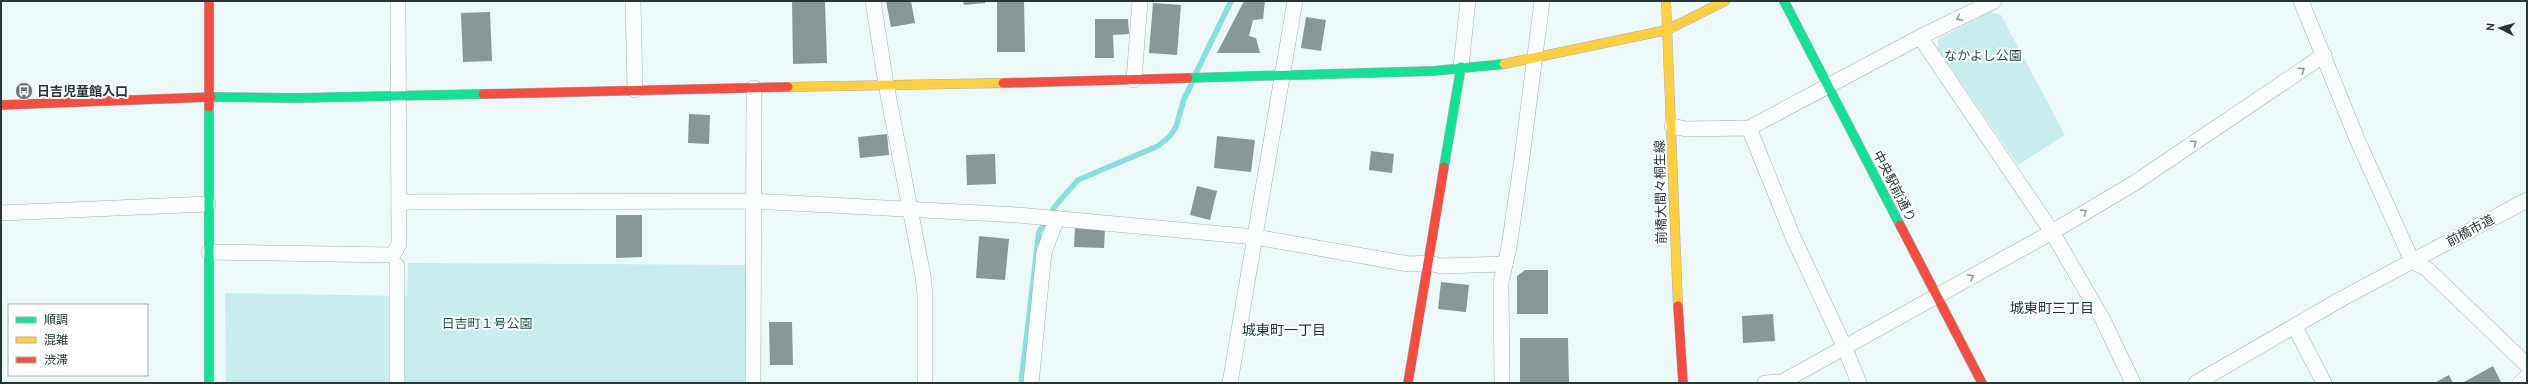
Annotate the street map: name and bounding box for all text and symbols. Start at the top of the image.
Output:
north arrow [2480,8,2520,48]
one-way arrow [1955,13,1963,21]
text: N [2483,22,2497,32]
park label: なかよし公園 [1944,47,2022,63]
one-way arrow [2297,68,2304,75]
bus stop icon: 日吉児童館入口 [14,81,34,101]
place label: 日吉児童館入口 [37,83,128,99]
street label: 前橋大間々桐生線 [1651,140,1669,244]
one-way arrow [2190,140,2197,148]
street label: 中央駅前通り [1870,148,1920,224]
one-way arrow [2080,210,2087,217]
street label: 前橋市道 [2443,211,2497,249]
one-way arrow [1967,275,1974,282]
district label: 城東町三丁目 [2010,299,2094,317]
legend [8,304,148,376]
text: 順調 [44,312,68,327]
park label: 日吉町１号公園 [441,315,533,331]
district label: 城東町一丁目 [1242,321,1326,339]
text: 混雑 [44,332,68,347]
text: 渋滞 [44,352,68,367]

